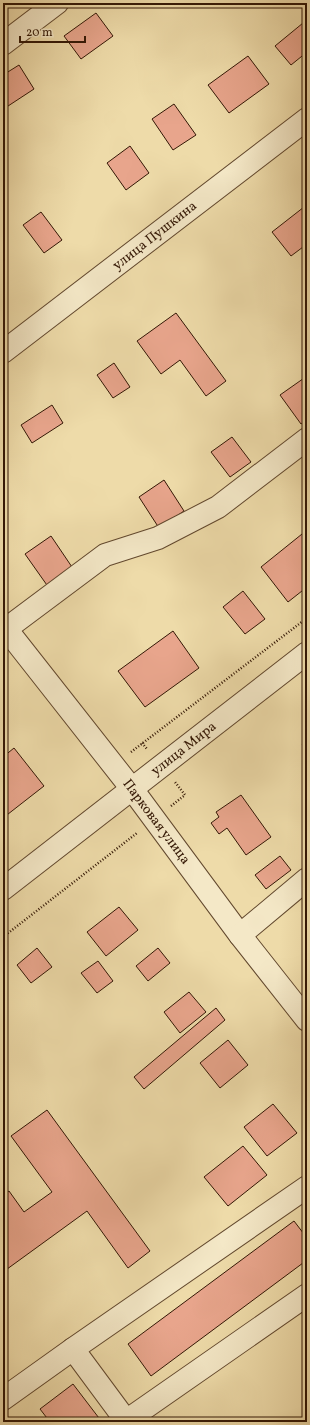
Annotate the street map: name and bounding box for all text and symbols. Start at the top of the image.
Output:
scale bar [20,18,85,44]
text: 20 m [26,25,53,41]
street label: улица Пушкина [109,197,201,275]
street label: улица Мира [147,717,221,781]
street label: Парковая улица [118,775,194,869]

